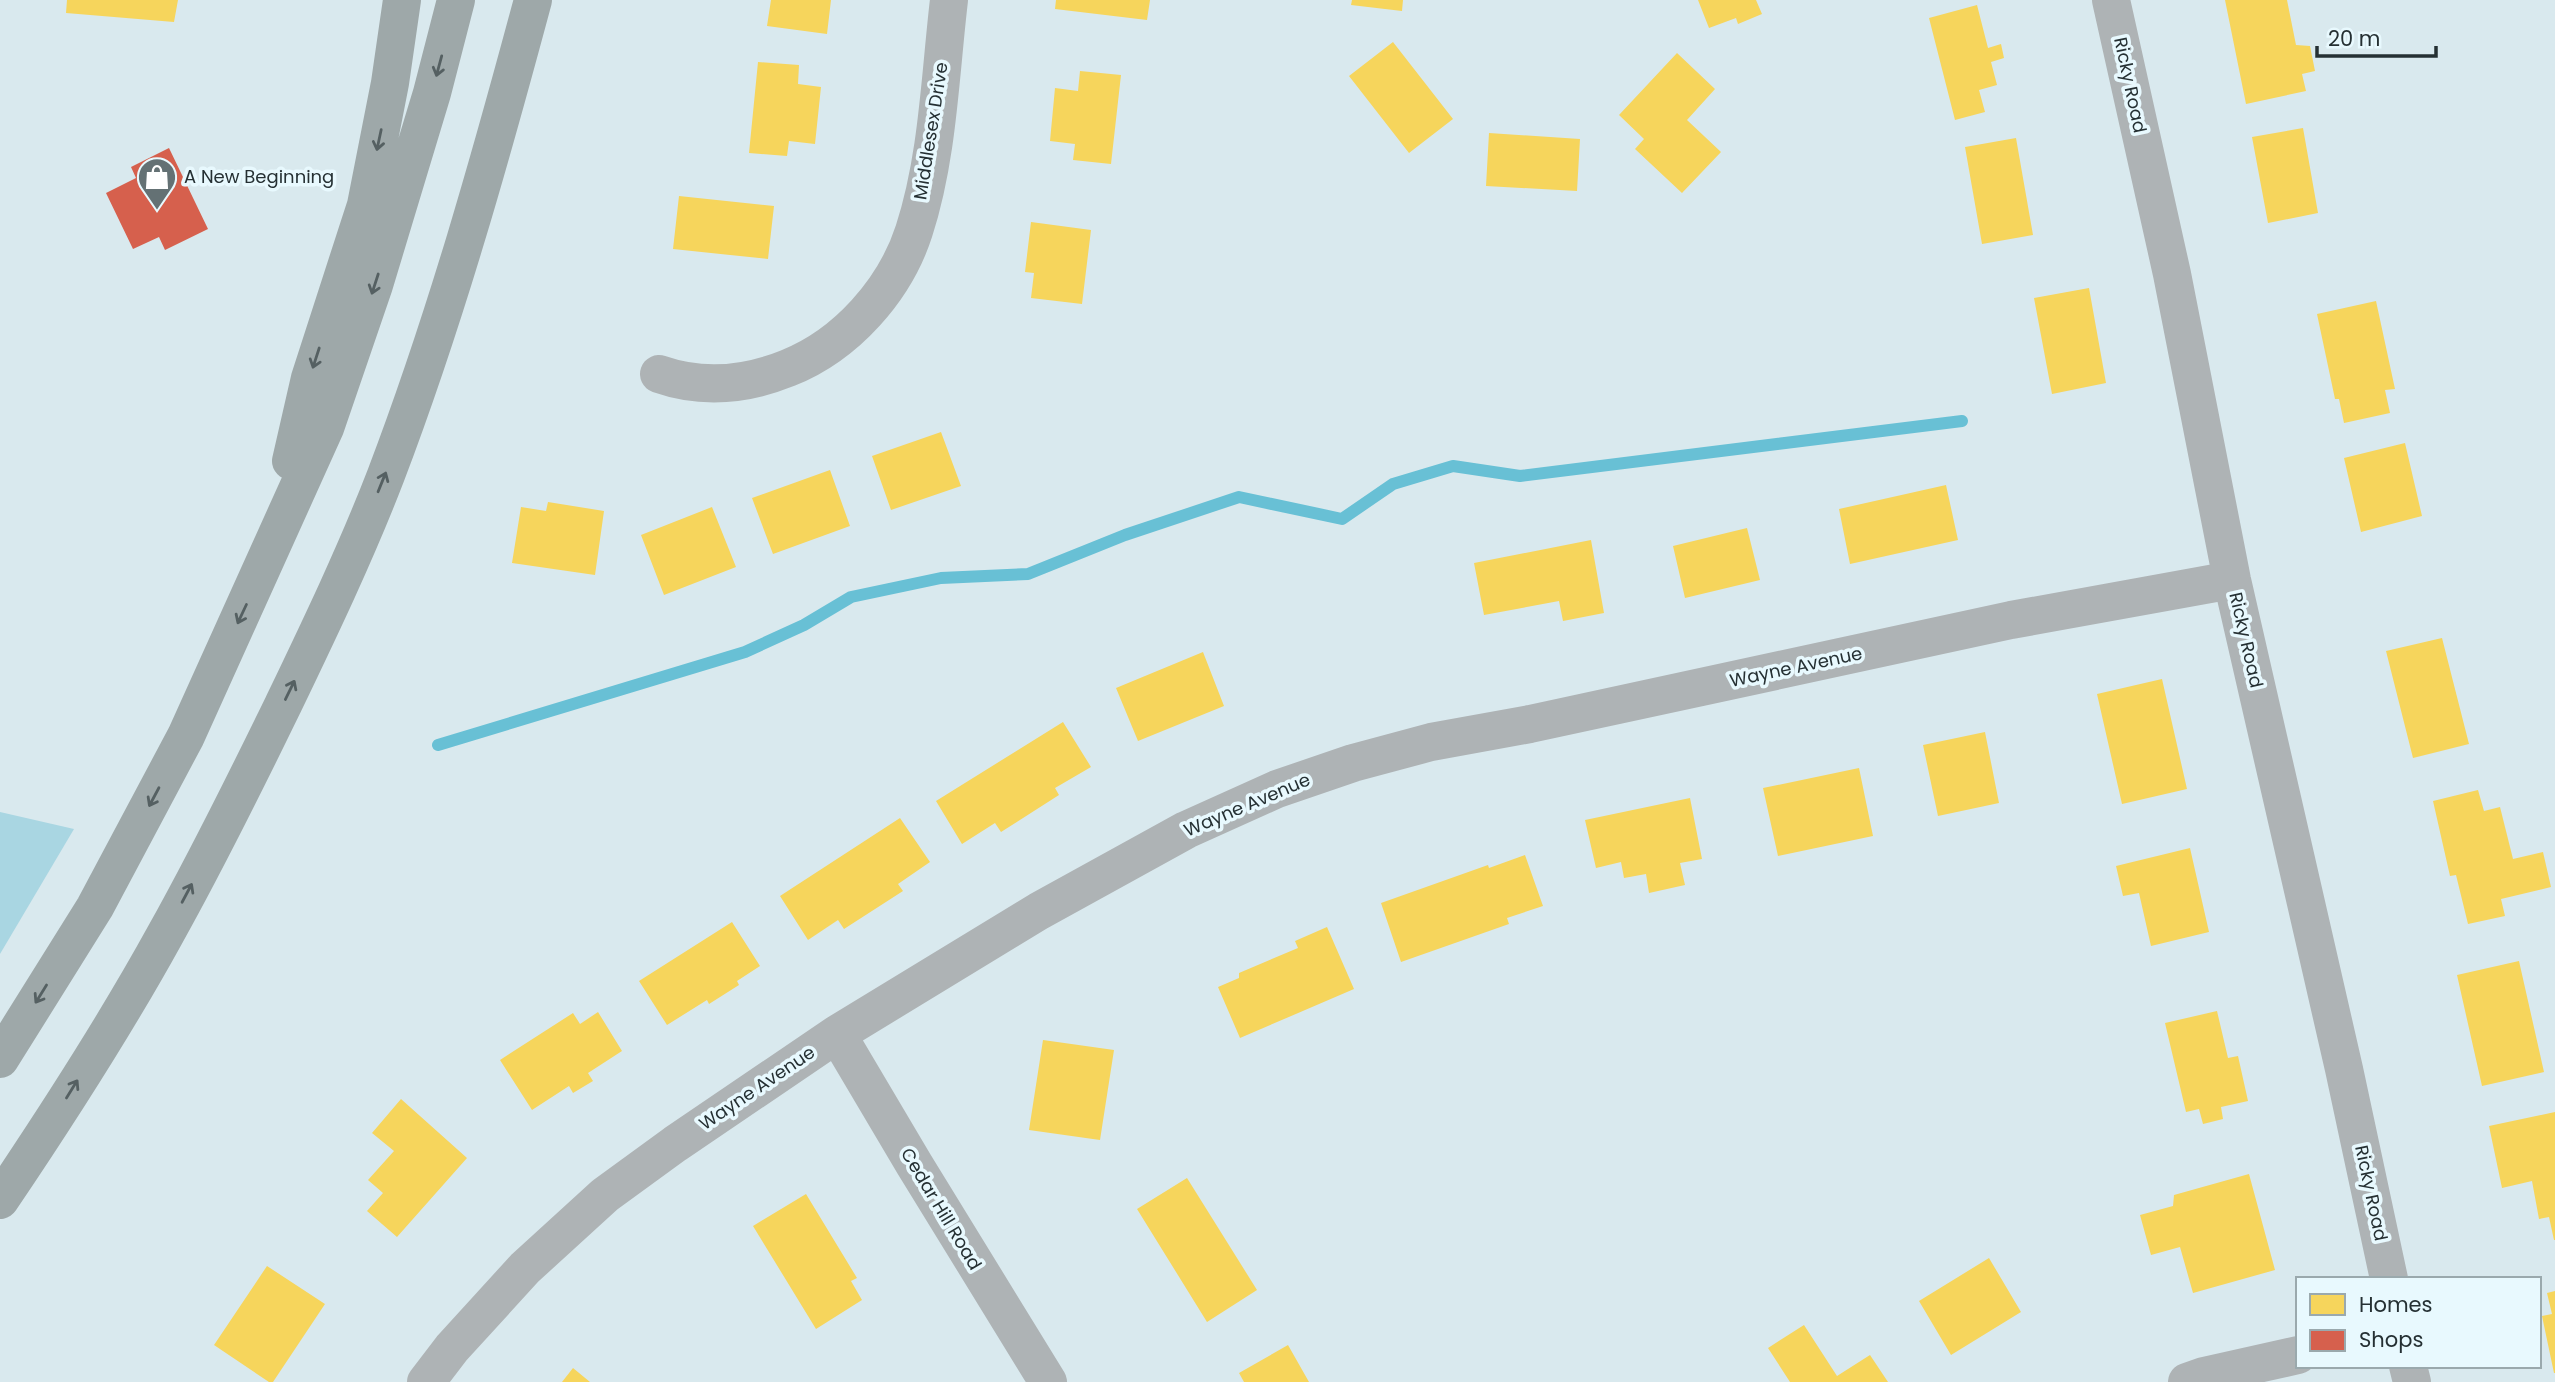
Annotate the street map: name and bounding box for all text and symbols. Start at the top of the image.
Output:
scale bar [2317,14,2436,58]
text: 20 m [2328,24,2381,53]
street label: Ricky Road [2108,35,2153,135]
one-way arrow [432,54,445,77]
street label: Middlesex Drive [907,60,954,202]
one-way arrow [371,128,385,151]
shop icon: A New Beginning [136,156,178,211]
place label: A New Beginning [184,164,334,189]
one-way arrow [367,273,380,295]
one-way arrow [309,347,321,369]
one-way arrow [377,472,390,494]
street label: Ricky Road [2223,590,2270,690]
one-way arrow [235,603,248,624]
street label: Wayne Avenue [1727,640,1864,693]
one-way arrow [284,680,297,701]
street label: Wayne Avenue [1180,767,1314,842]
one-way arrow [147,786,161,806]
one-way arrow [181,884,195,904]
one-way arrow [33,983,47,1003]
street label: Wayne Avenue [694,1039,820,1136]
one-way arrow [65,1080,79,1100]
street label: Cedar Hill Road [895,1143,988,1274]
street label: Ricky Road [2349,1143,2394,1243]
legend [2296,1277,2541,1368]
text: Homes [2359,1290,2433,1319]
text: Shops [2359,1325,2423,1354]

